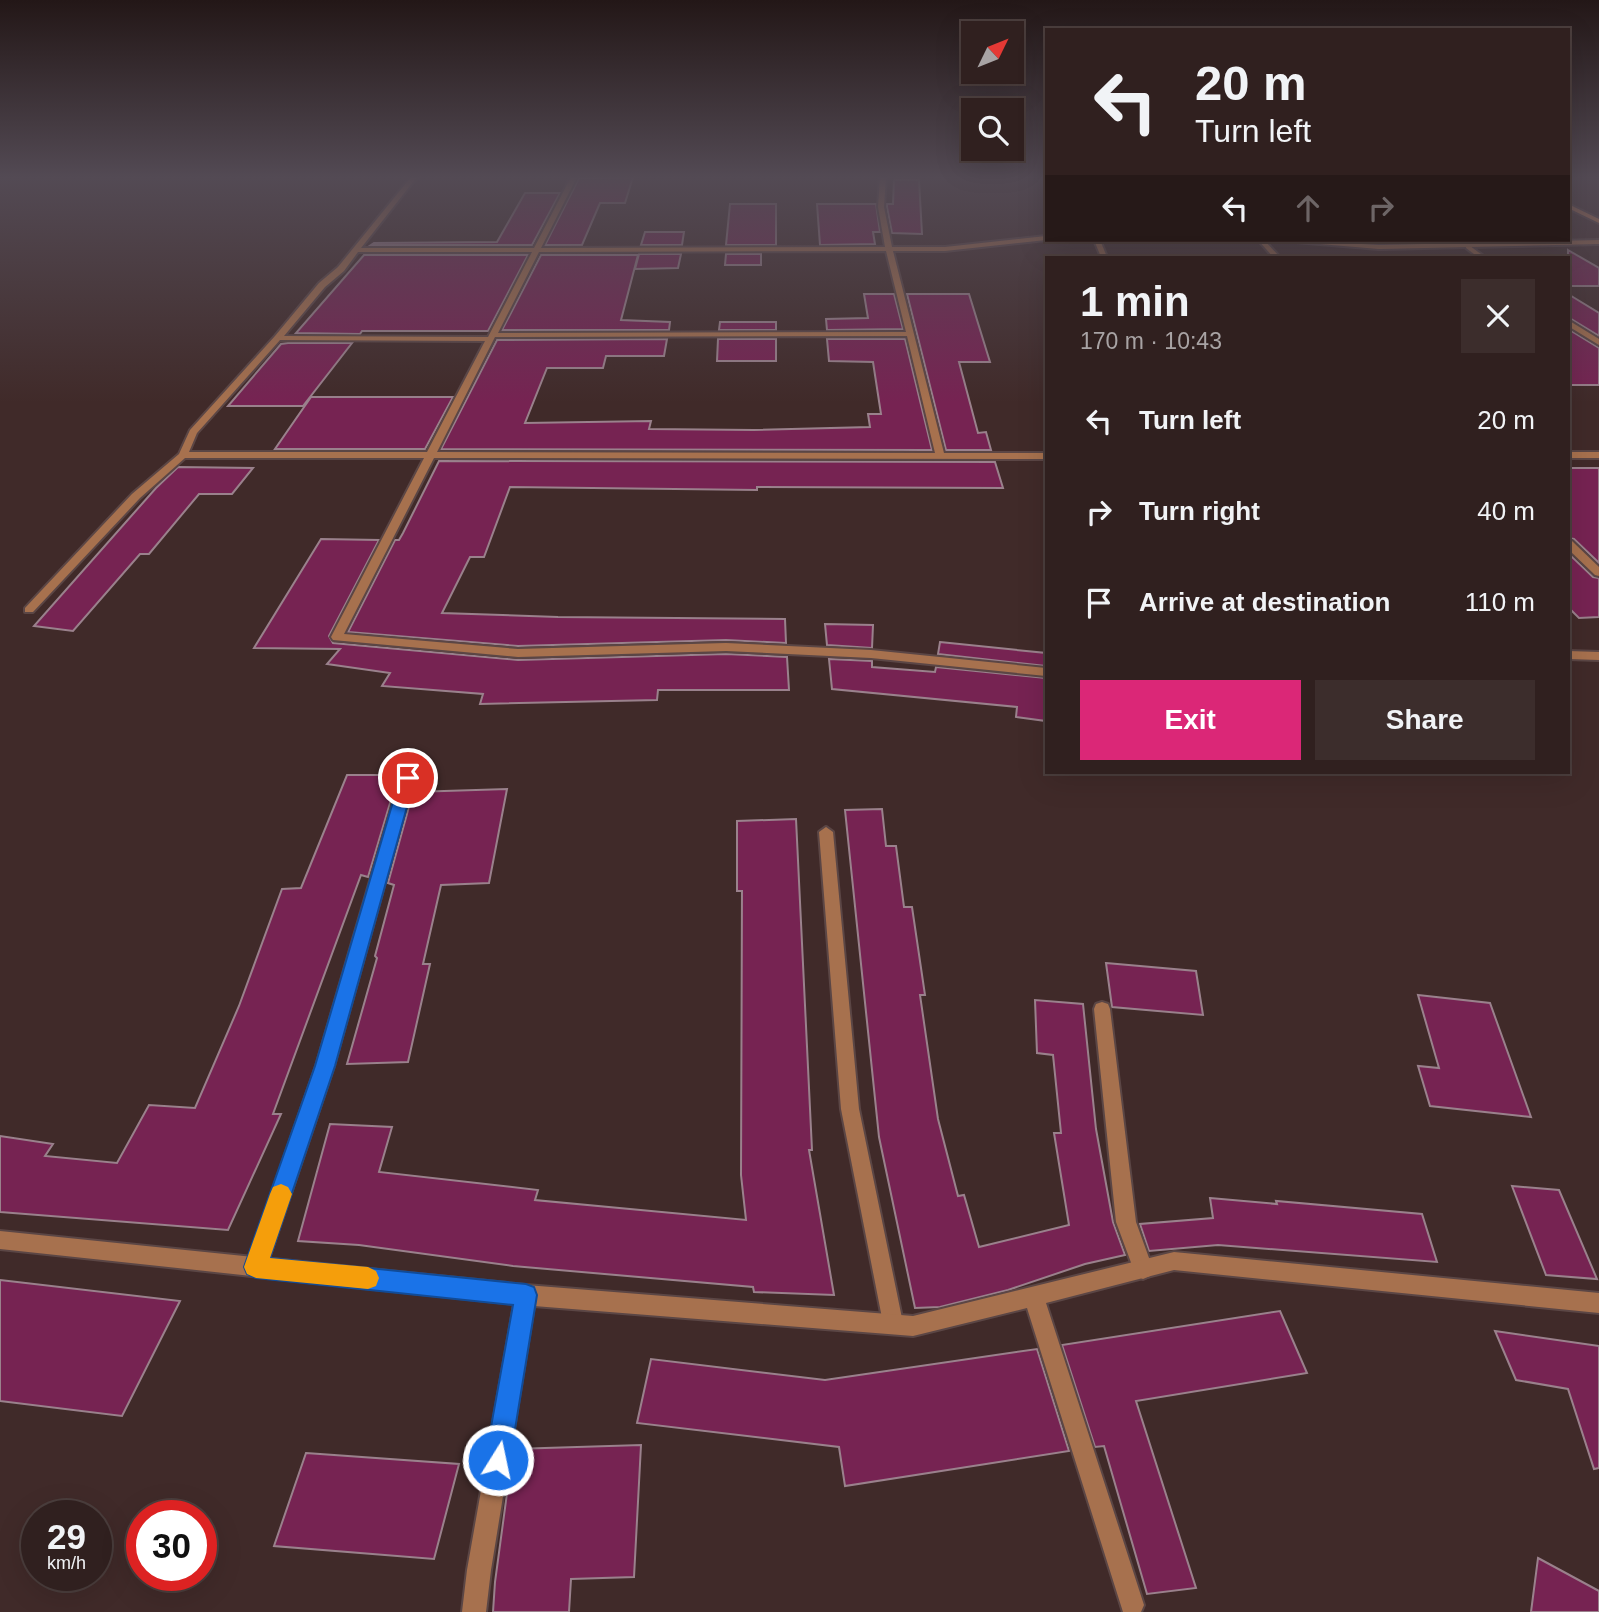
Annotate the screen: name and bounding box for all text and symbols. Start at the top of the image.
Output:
north arrow [961,21,1024,84]
map controls [961,21,1024,161]
icon: left [1080,56,1171,147]
text: 20 m [1195,56,1307,110]
button: search [961,98,1024,161]
text: Turn left [1195,113,1311,149]
icon: left [1216,189,1254,227]
icon: ahead [1289,189,1327,227]
icon: right [1362,189,1400,227]
text: 1 min [1080,278,1190,325]
button: close [1461,279,1535,353]
text: 170 m · 10:43 [1080,328,1222,354]
icon: left [1080,402,1118,440]
text: Turn left [1139,405,1241,435]
text: 20 m [1477,405,1535,435]
icon: right [1080,493,1118,531]
text: Turn right [1139,496,1260,526]
text: 40 m [1477,496,1535,526]
icon: arrive [1080,584,1118,622]
text: Arrive at destination [1139,587,1390,617]
text: 110 m [1465,587,1535,617]
button: Exit [1080,680,1301,760]
button: Share [1315,680,1535,760]
pin [378,748,438,808]
icon: arrive [389,759,427,797]
position arrow [461,1423,535,1497]
speed limit sign: 30 [126,1500,217,1591]
text: 29 [47,1517,86,1556]
text: km/h [47,1553,86,1573]

